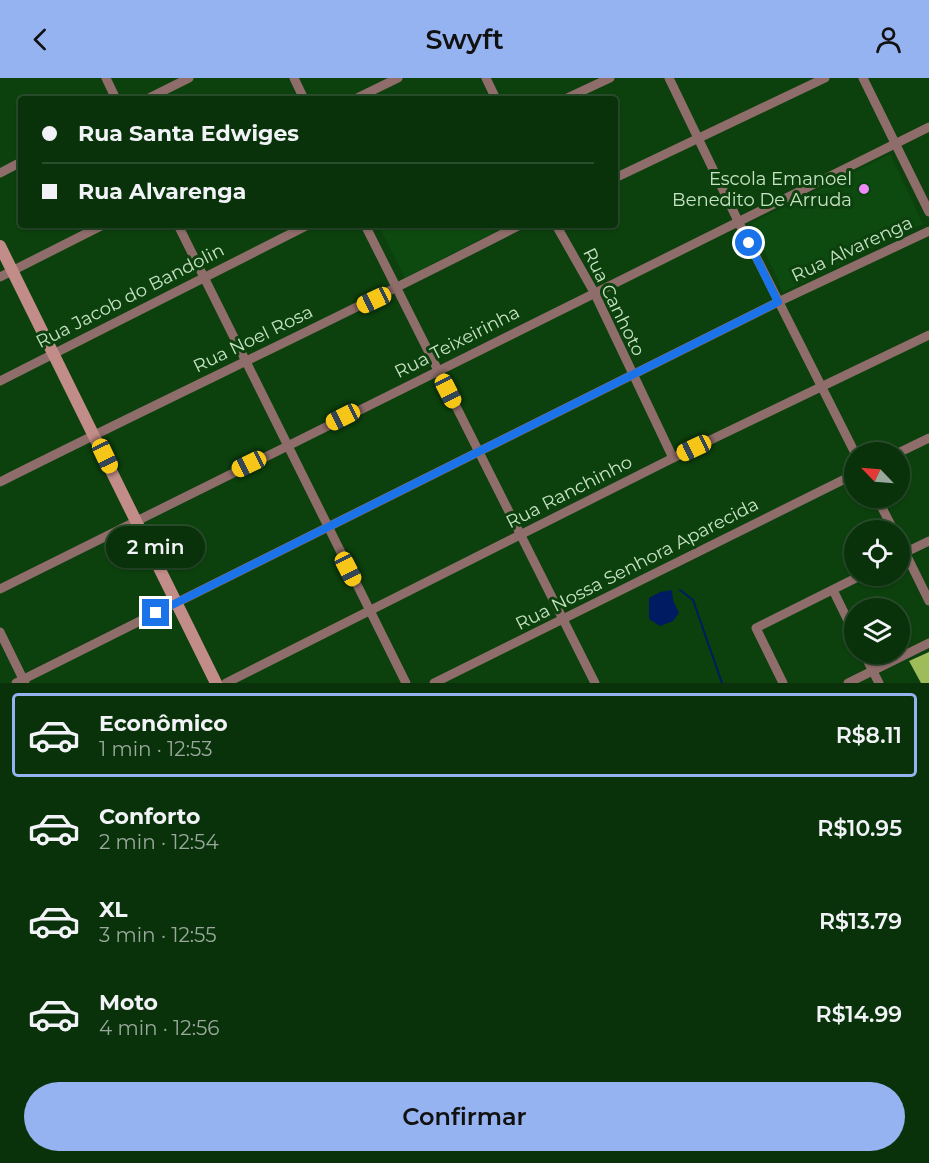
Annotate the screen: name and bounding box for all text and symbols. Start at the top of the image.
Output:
icon: back [24,23,57,56]
text: Swyft [425,23,504,56]
icon: person [872,23,905,56]
text: Rua Santa Edwiges [78,120,299,147]
place label: Escola Emanoel Benedito De Arruda [672,168,852,211]
text: Rua Alvarenga [78,178,246,205]
marker: Escola Emanoel Benedito De Arruda [857,182,871,196]
street label: Rua Alvarenga [788,211,916,287]
route start [735,229,762,256]
street label: Rua Jacob do Bandolin [32,239,228,353]
street label: Rua Canhoto [578,244,650,360]
car [354,284,394,316]
street label: Rua Noel Rosa [190,301,316,377]
street label: Rua Teixeirinha [391,301,523,383]
car [432,371,464,411]
car [323,401,363,433]
car [674,432,714,464]
car [89,436,121,476]
north arrow [844,442,910,508]
map controls [844,442,910,664]
car [229,448,269,480]
street label: Rua Ranchinho [502,451,636,533]
street label: Rua Nossa Senhora Aparecida [512,493,762,635]
button: locate [844,520,910,586]
callout: 2 min [106,526,206,568]
text: 2 min [127,535,184,559]
car [332,549,364,589]
button: layers [844,598,910,664]
route end [142,599,169,626]
icon: car [27,708,81,762]
text: Econômico [99,710,228,737]
text: R$8.11 [836,722,902,749]
text: 1 min · 12:53 [99,737,212,761]
icon: car [27,801,81,855]
text: Conforto [99,803,200,830]
text: R$10.95 [817,815,902,842]
text: 2 min · 12:54 [99,830,219,854]
icon: car [27,894,81,948]
text: XL [99,896,128,923]
text: R$13.79 [819,908,902,935]
text: 3 min · 12:55 [99,923,217,947]
icon: car [27,987,81,1041]
text: Moto [99,989,158,1016]
text: R$14.99 [816,1001,902,1028]
text: 4 min · 12:56 [99,1016,219,1040]
button: Confirmar [24,1082,905,1151]

